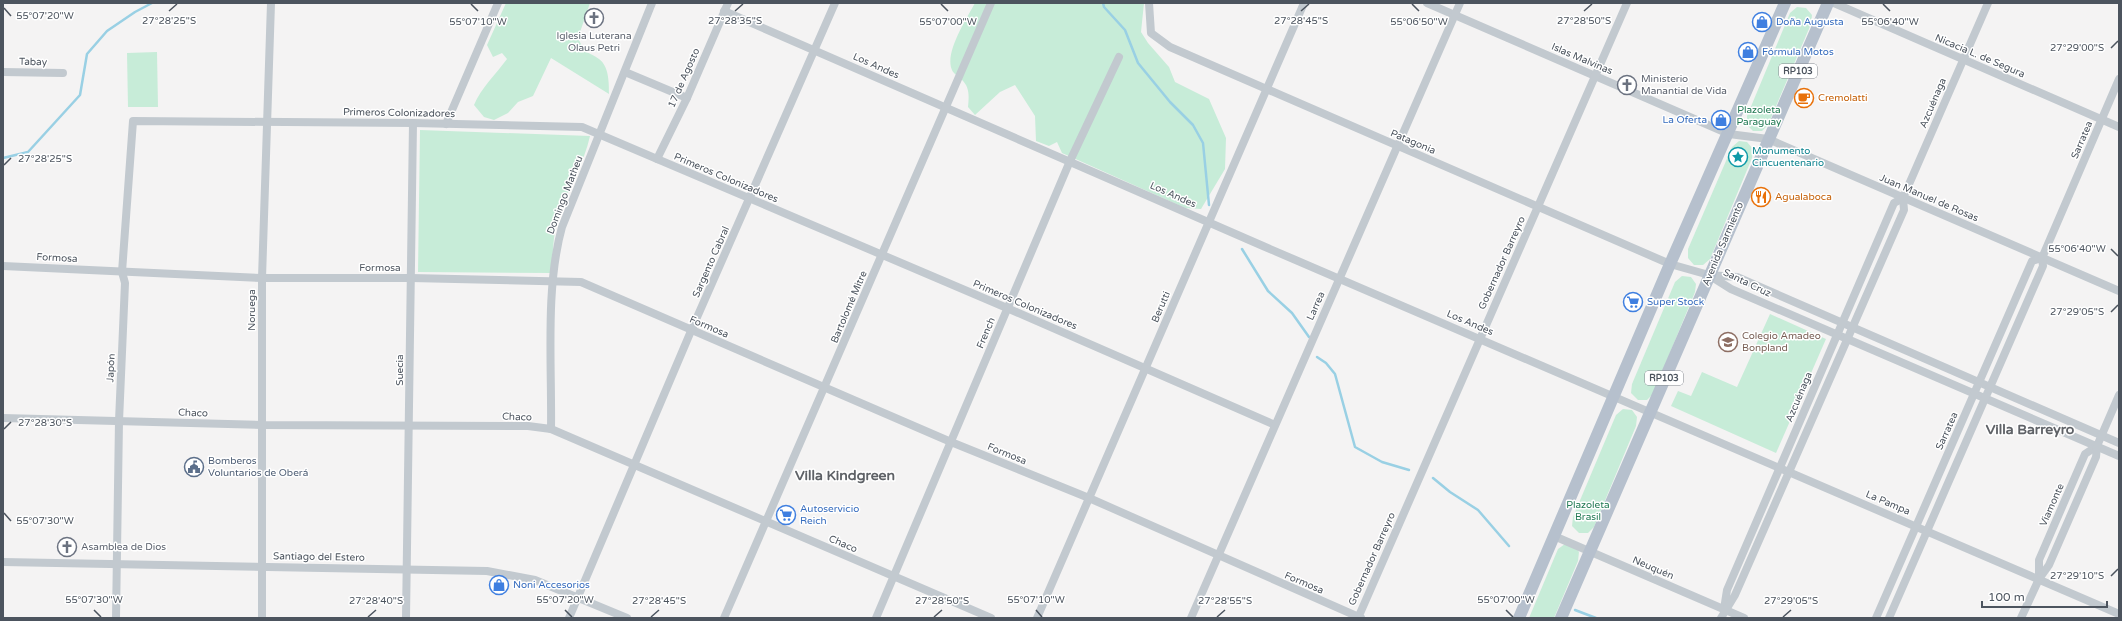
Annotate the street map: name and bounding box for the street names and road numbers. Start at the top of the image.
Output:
street label: Nicacia L. de Segura [1933,32,2027,80]
street label: Islas Malvinas [1550,41,1614,77]
street label: 17 de Agosto [665,46,703,110]
street label: Los Andes [851,50,901,82]
street label: Tabay [19,56,48,68]
road number: RP103 [1779,64,1817,78]
street label: Azcuénaga [1917,76,1949,130]
street label: Primeros Colonizadores [343,106,455,120]
street label: Sarratea [2069,119,2095,161]
street label: Patagonia [1389,127,1437,157]
street label: Primeros Colonizadores [672,151,780,206]
street label: Domingo Matheu [545,154,585,236]
street label: Juan Manuel de Rosas [1878,172,1980,224]
street label: Los Andes [1148,179,1198,211]
street label: Avenida Sarmiento [1700,200,1746,288]
street label: Gobernador Barreyro [1476,215,1528,311]
street label: Sargento Cabral [690,225,732,299]
street label: Formosa [36,251,78,265]
street label: Formosa [359,262,401,274]
street label: Santa Cruz [1721,266,1773,300]
street label: Bartolomé Mitre [828,269,870,345]
street label: Primeros Colonizadores [971,278,1079,333]
street label: Noruega [246,289,258,331]
street label: Berutti [1149,290,1173,324]
street label: Larrea [1304,290,1328,322]
street label: Los Andes [1445,308,1495,338]
street label: Formosa [688,313,730,341]
street label: French [974,316,998,350]
street label: Japón [104,353,118,383]
street label: Suecia [394,354,406,386]
street label: Azcuénaga [1783,370,1815,424]
road number: RP103 [1645,371,1683,385]
street label: Chaco [178,406,208,420]
street label: Chaco [502,410,532,424]
street label: Sarratea [1933,410,1961,452]
street label: Formosa [986,441,1028,467]
street label: Viamonte [2037,481,2067,528]
street label: La Pampa [1864,488,1912,518]
street label: Gobernador Barreyro [1346,511,1398,607]
street label: Chaco [827,533,859,555]
street label: Santiago del Estero [273,550,365,564]
street label: Neuquén [1630,554,1676,582]
street label: Formosa [1283,569,1325,597]

